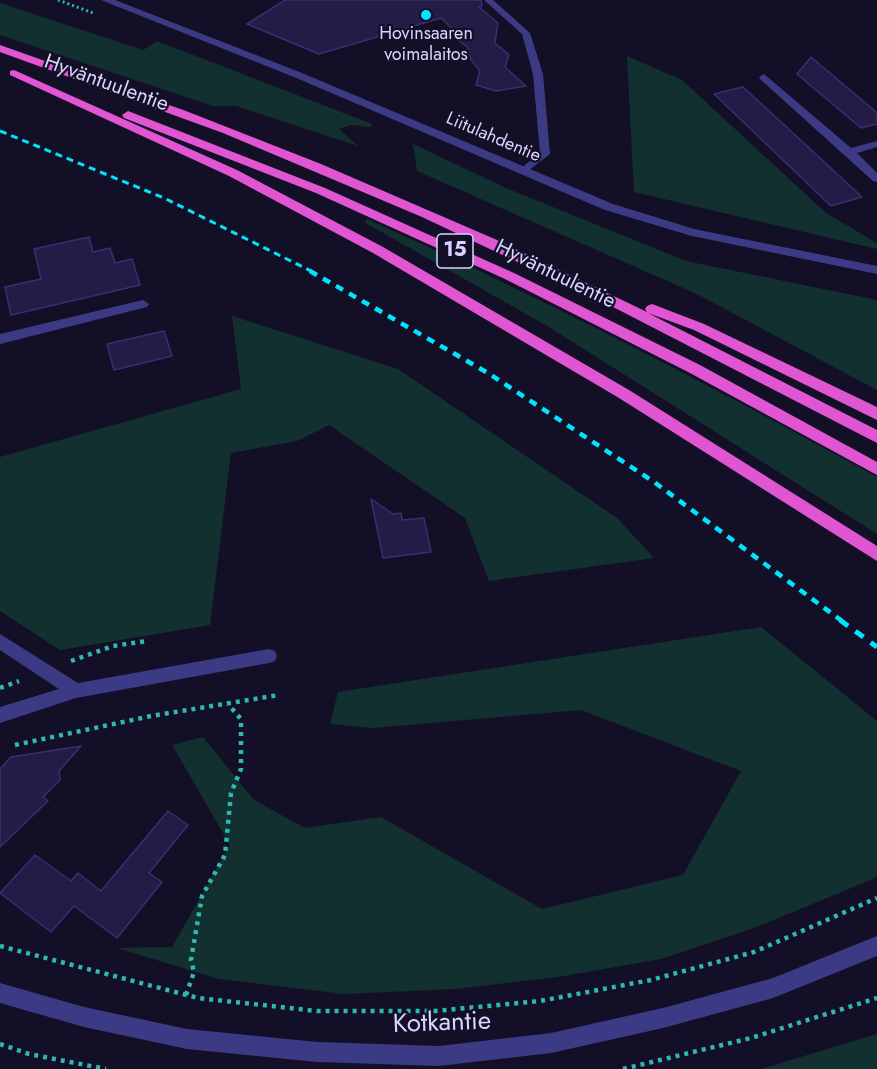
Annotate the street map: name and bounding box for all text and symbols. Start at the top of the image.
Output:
marker: Hovinsaaren voimalaitos [419,8,433,22]
place label: Hovinsaaren voimalaitos [379,24,473,66]
street label: Hyväntuulentie [40,50,172,118]
street label: Liitulahdentie [442,108,544,168]
road number: 15 [437,234,473,268]
street label: Hyväntuulentie [491,235,619,315]
street label: Kotkantie [392,1007,492,1041]

